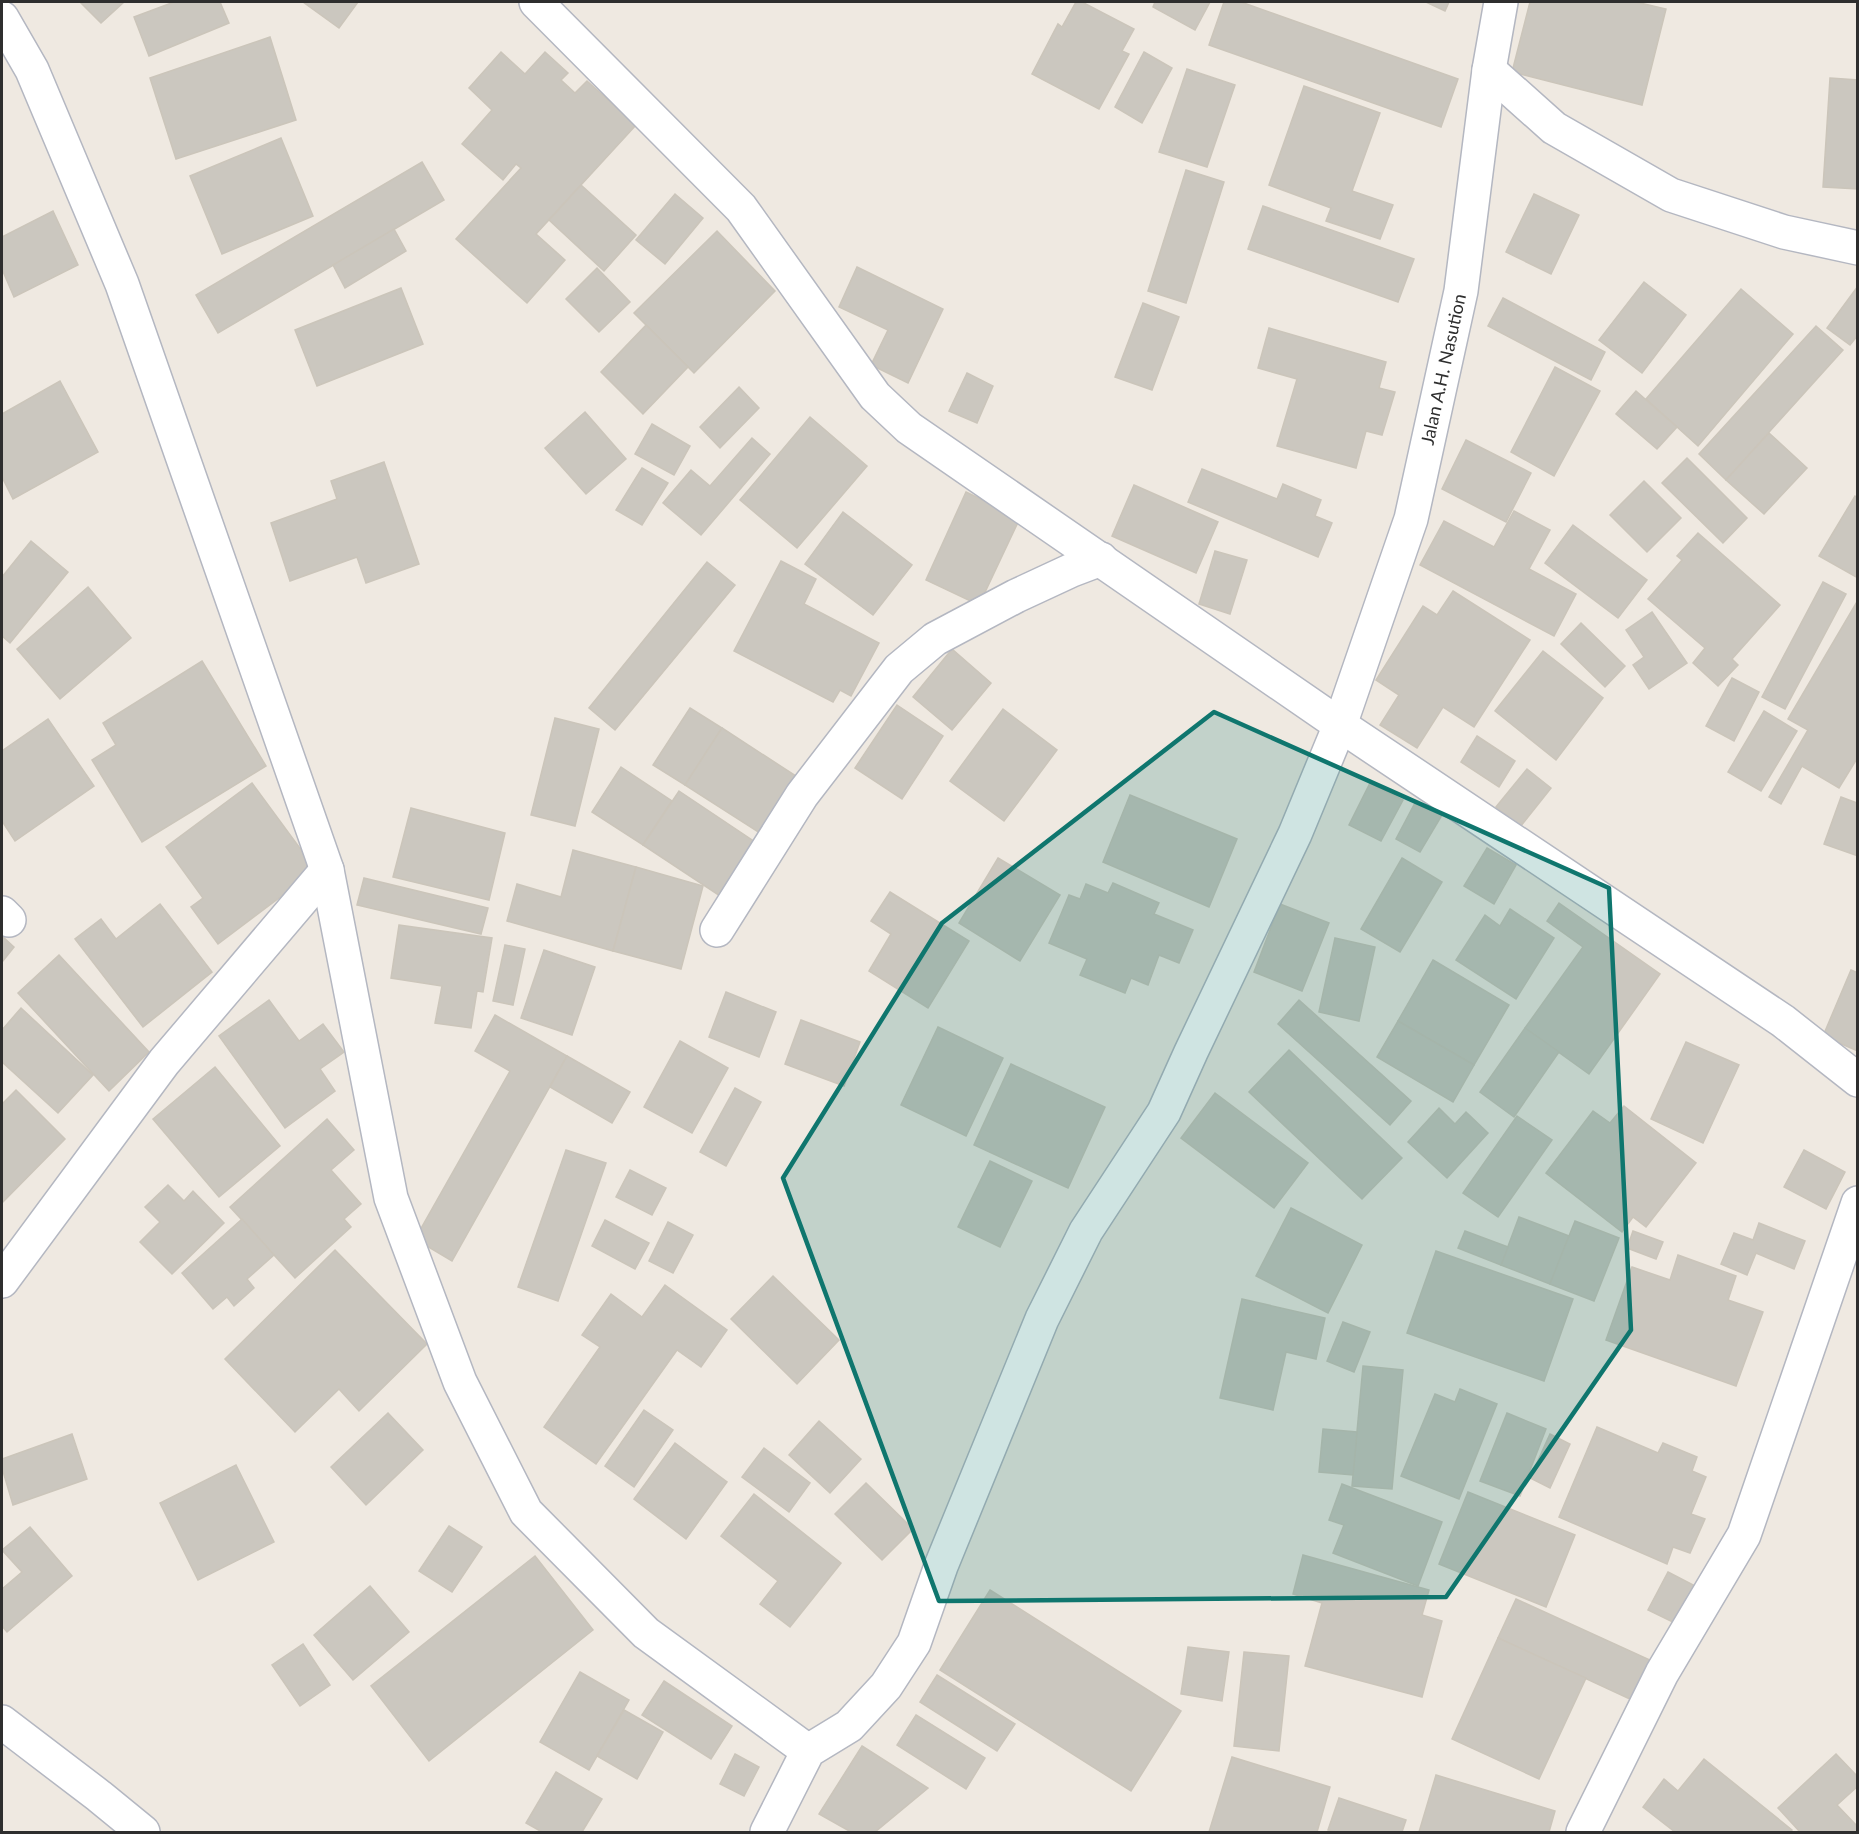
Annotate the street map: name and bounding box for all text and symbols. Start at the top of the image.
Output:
street label: Jalan A.H. Nasution [1416,292,1470,447]

